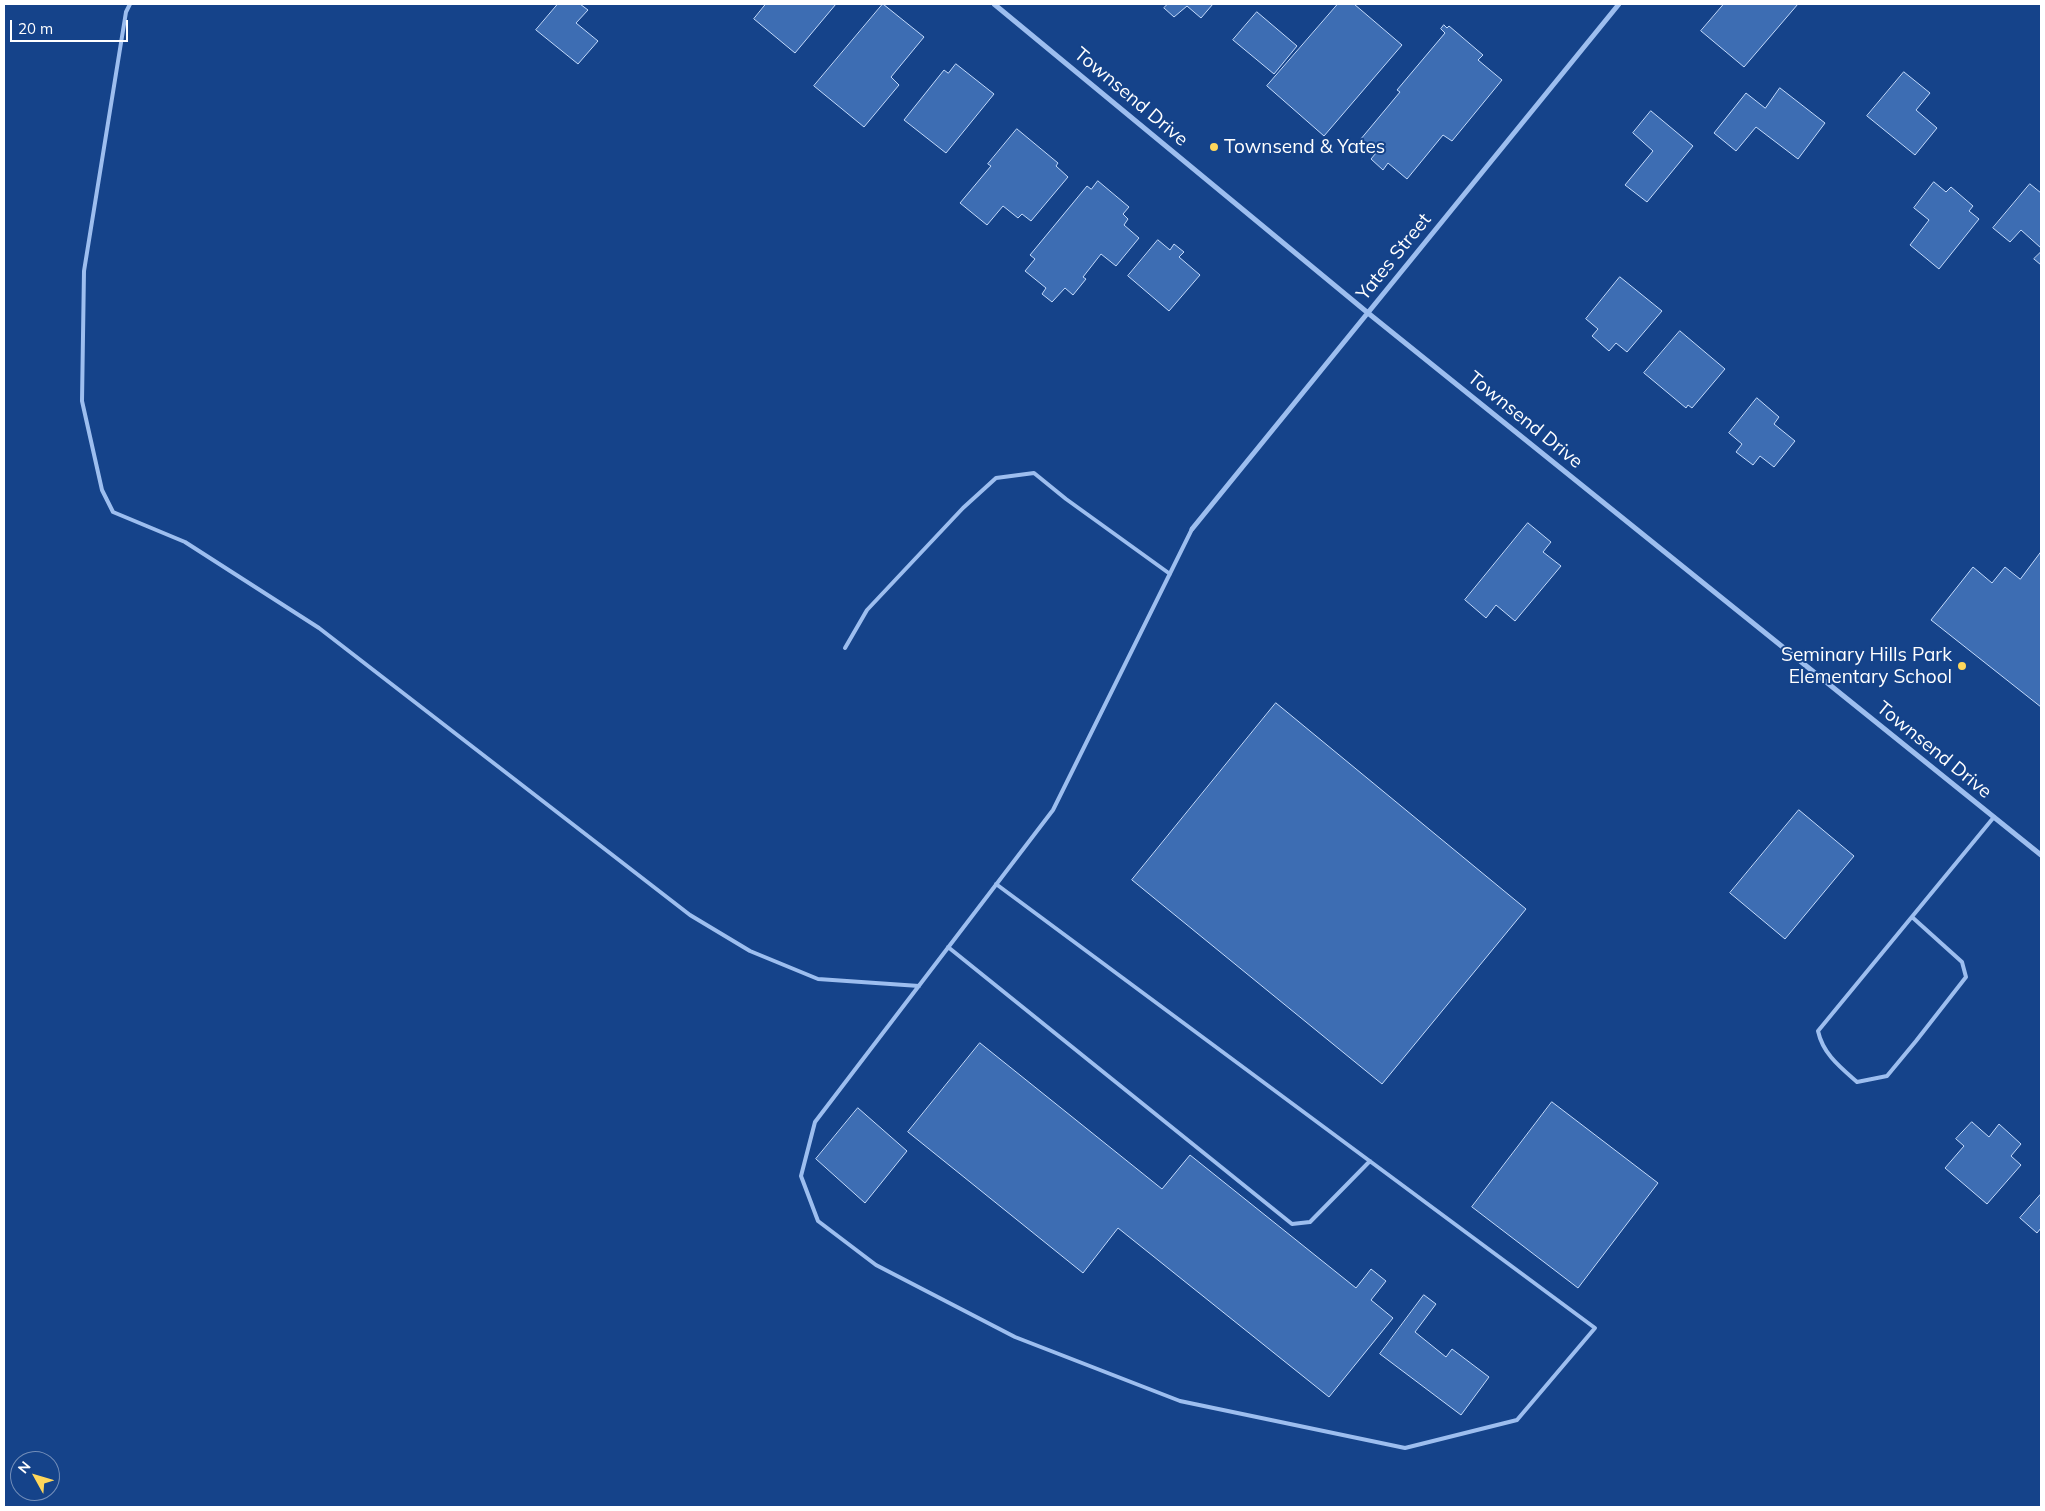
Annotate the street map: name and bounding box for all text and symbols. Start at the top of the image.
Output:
scale bar [12,10,130,42]
text: 20 m [18,19,53,38]
street label: Townsend Drive [1069,43,1193,151]
place label: Townsend & Yates [1224,136,1385,158]
marker: Townsend & Yates [1208,141,1220,153]
street label: Yates Street [1352,209,1436,305]
street label: Townsend Drive [1463,367,1587,473]
place label: Seminary Hills Park Elementary School [1781,644,1952,688]
marker: Seminary Hills Park Elementary School [1956,660,1968,672]
street label: Townsend Drive [1872,697,1996,803]
north arrow [10,1451,60,1501]
text: N [14,1457,34,1477]

